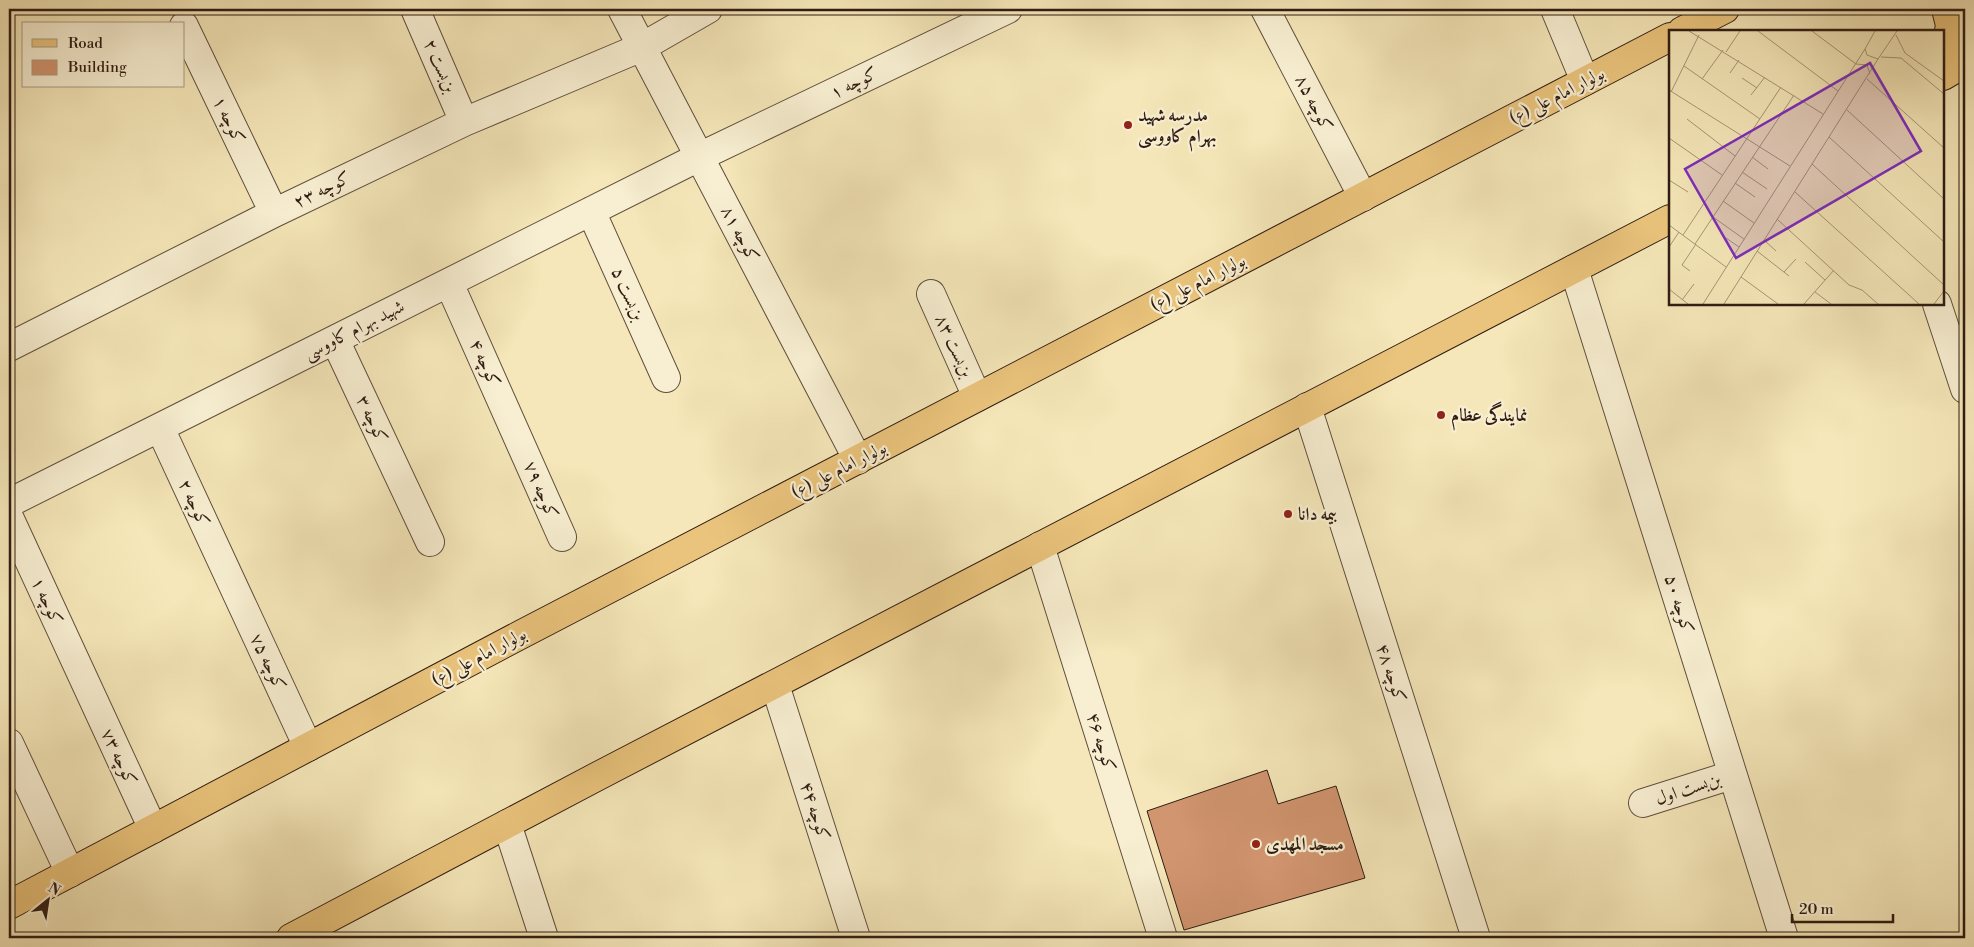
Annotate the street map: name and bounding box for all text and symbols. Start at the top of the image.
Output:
legend [22,22,185,88]
inset map [1669,30,1944,305]
text: Road [68,34,103,53]
street label: بن‌بست ۲ [418,36,462,97]
text: Building [67,58,127,77]
street label: کوچه ۱ [826,62,882,105]
street label: بولوار امام علی (ع) [1505,62,1610,133]
street label: کوچه ۸۵ [1289,71,1338,136]
street label: کوچه ۱ [207,92,250,148]
place label: مدرسه شهید بهرام کاووسی [1138,104,1216,152]
marker: مدرسه شهید بهرام کاووسی [1122,119,1134,131]
street label: کوچه ۲۳ [290,166,355,215]
street label: کوچه ۸۱ [715,202,764,267]
street label: بولوار امام علی (ع) [1146,249,1251,320]
street label: بن‌بست ۵ [606,264,650,325]
street label: شهید بهرام کاووسی [300,295,410,369]
street label: بن‌بست ۸۳ [930,311,978,382]
street label: کوچه ۴ [463,335,506,391]
street label: کوچه ۳ [350,391,393,447]
place label: نمایندگی عظام [1451,401,1528,431]
marker: نمایندگی عظام [1435,409,1447,421]
street label: بولوار امام علی (ع) [787,436,892,507]
street label: کوچه ۷۹ [518,458,563,523]
street label: کوچه ۲ [172,475,215,531]
place label: بیمه دانا [1298,503,1337,526]
marker: بیمه دانا [1282,508,1294,520]
street label: کوچه ۵۰ [1658,572,1699,637]
street label: کوچه ۱ [25,573,68,629]
street label: بولوار امام علی (ع) [428,622,532,695]
street label: کوچه ۷۵ [244,630,291,695]
street label: کوچه ۴۸ [1370,641,1411,706]
street label: کوچه ۴۶ [1080,710,1121,775]
street label: کوچه ۷۳ [95,725,142,790]
street label: بن‌بست اول [1652,767,1724,810]
street label: کوچه ۴۴ [794,779,835,844]
place label: مسجد المهدی [1266,833,1344,856]
marker: مسجد المهدی [1250,838,1262,850]
north arrow [22,874,72,924]
text: N [45,879,63,900]
scale bar [1792,892,1893,924]
text: 20 m [1799,900,1834,919]

